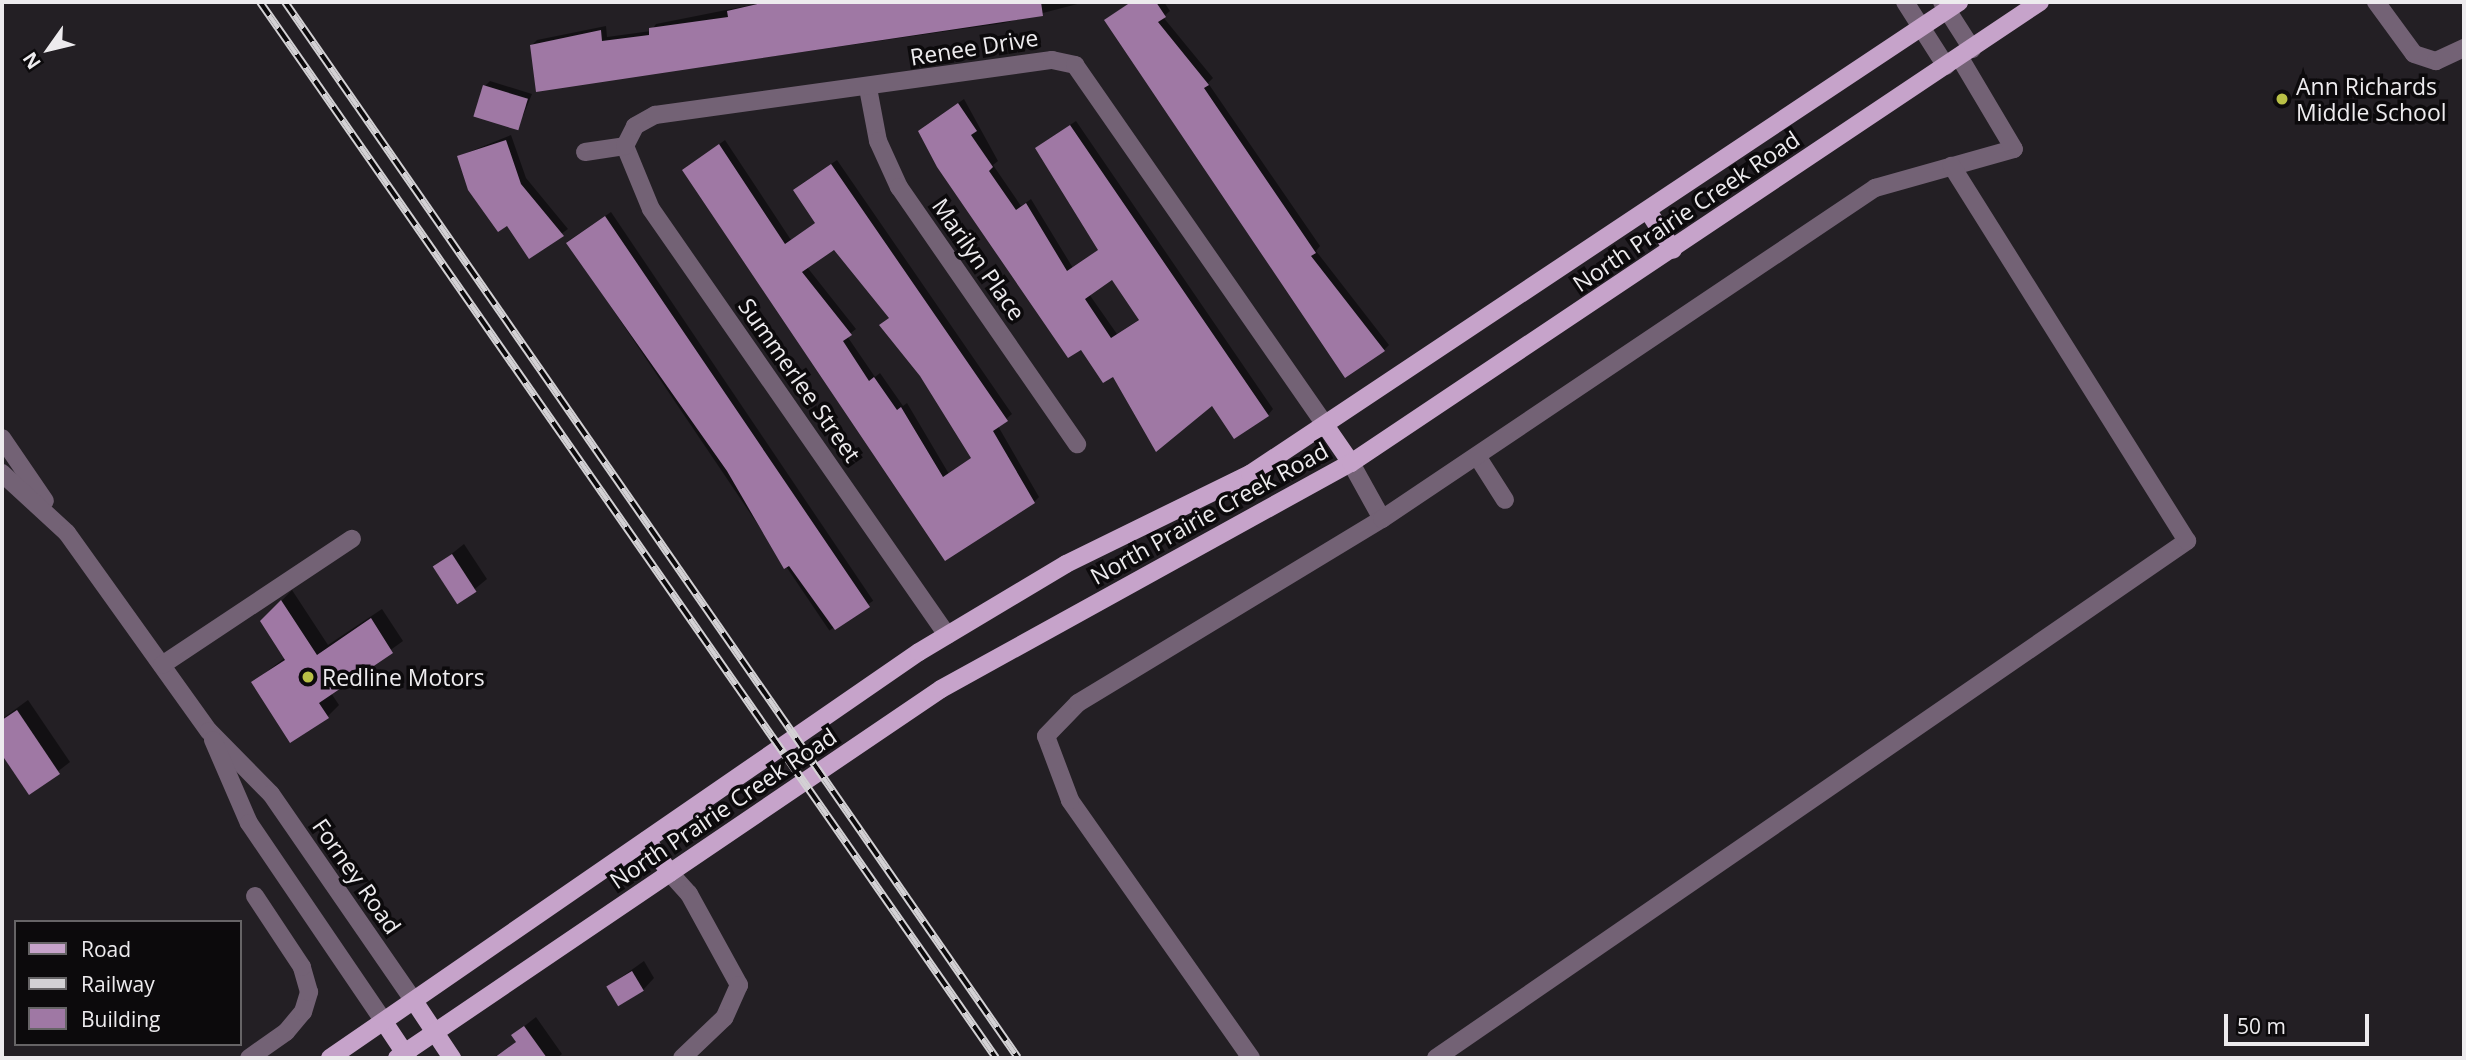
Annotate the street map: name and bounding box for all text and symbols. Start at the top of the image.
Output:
north arrow [14,14,84,84]
street label: Renee Drive [908,23,1040,71]
text: N [16,47,47,74]
place label: Ann Richards Middle School [2296,72,2447,126]
marker: Ann Richards Middle School [2274,91,2290,107]
street label: North Prairie Creek Road [1567,125,1805,297]
street label: Marilyn Place [927,193,1031,325]
street label: Summerlee Street [733,293,867,467]
street label: North Prairie Creek Road [1085,436,1333,590]
place label: Redline Motors [322,663,485,691]
marker: Redline Motors [300,669,316,685]
street label: North Prairie Creek Road [604,722,842,894]
street label: Forney Road [307,813,407,939]
legend [14,920,242,1046]
text: Road [81,935,131,963]
text: Railway [81,970,155,998]
scale bar [2228,1000,2373,1044]
text: Building [81,1005,160,1033]
text: 50 m [2237,1012,2286,1040]

